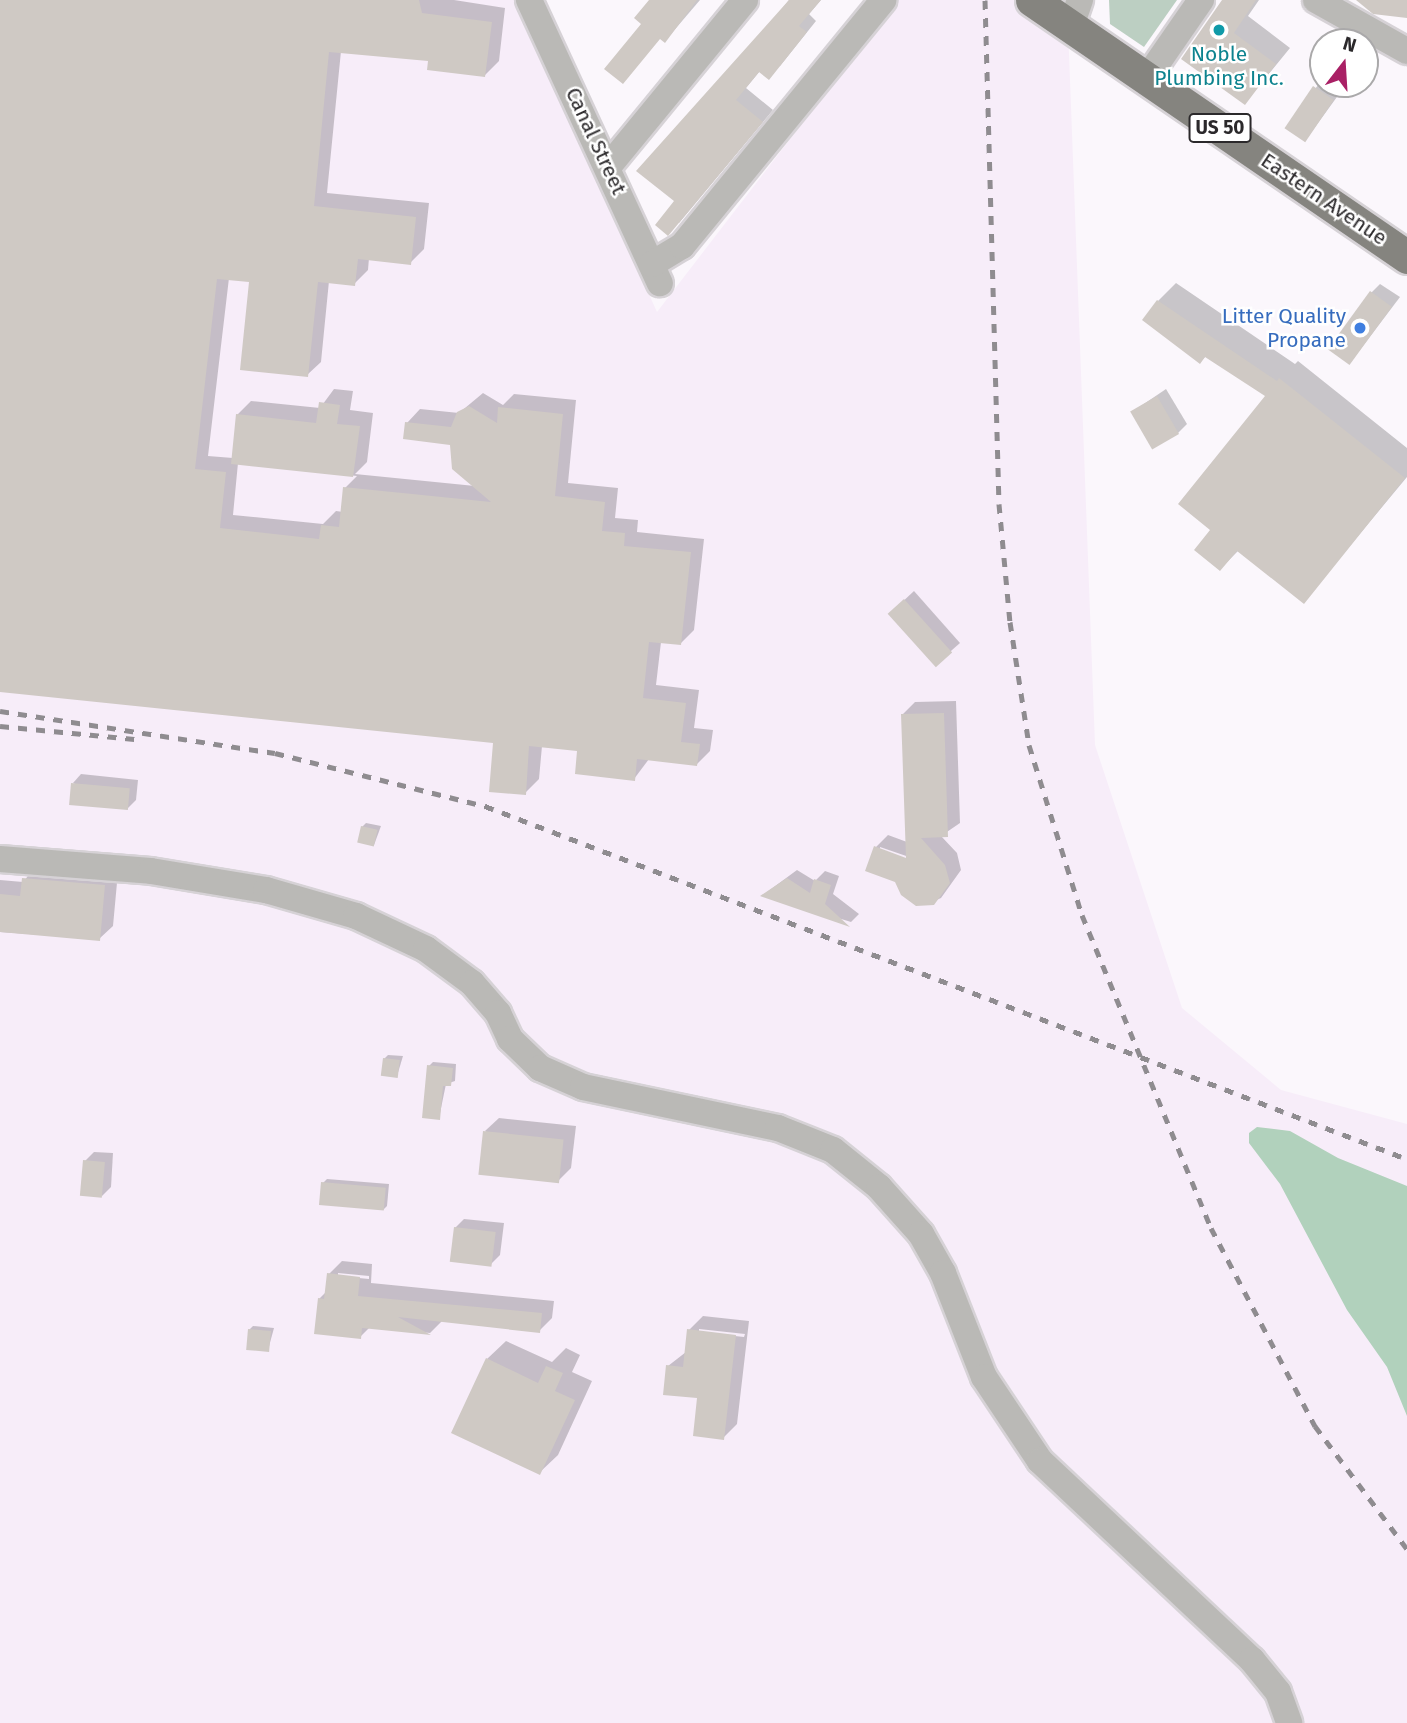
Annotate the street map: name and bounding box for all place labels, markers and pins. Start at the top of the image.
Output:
marker: Noble Plumbing Inc. [1211,22,1227,38]
place label: Noble Plumbing Inc. [1154,41,1284,91]
place label: Litter Quality Propane [1222,303,1346,353]
marker: Litter Quality Propane [1352,320,1368,336]

